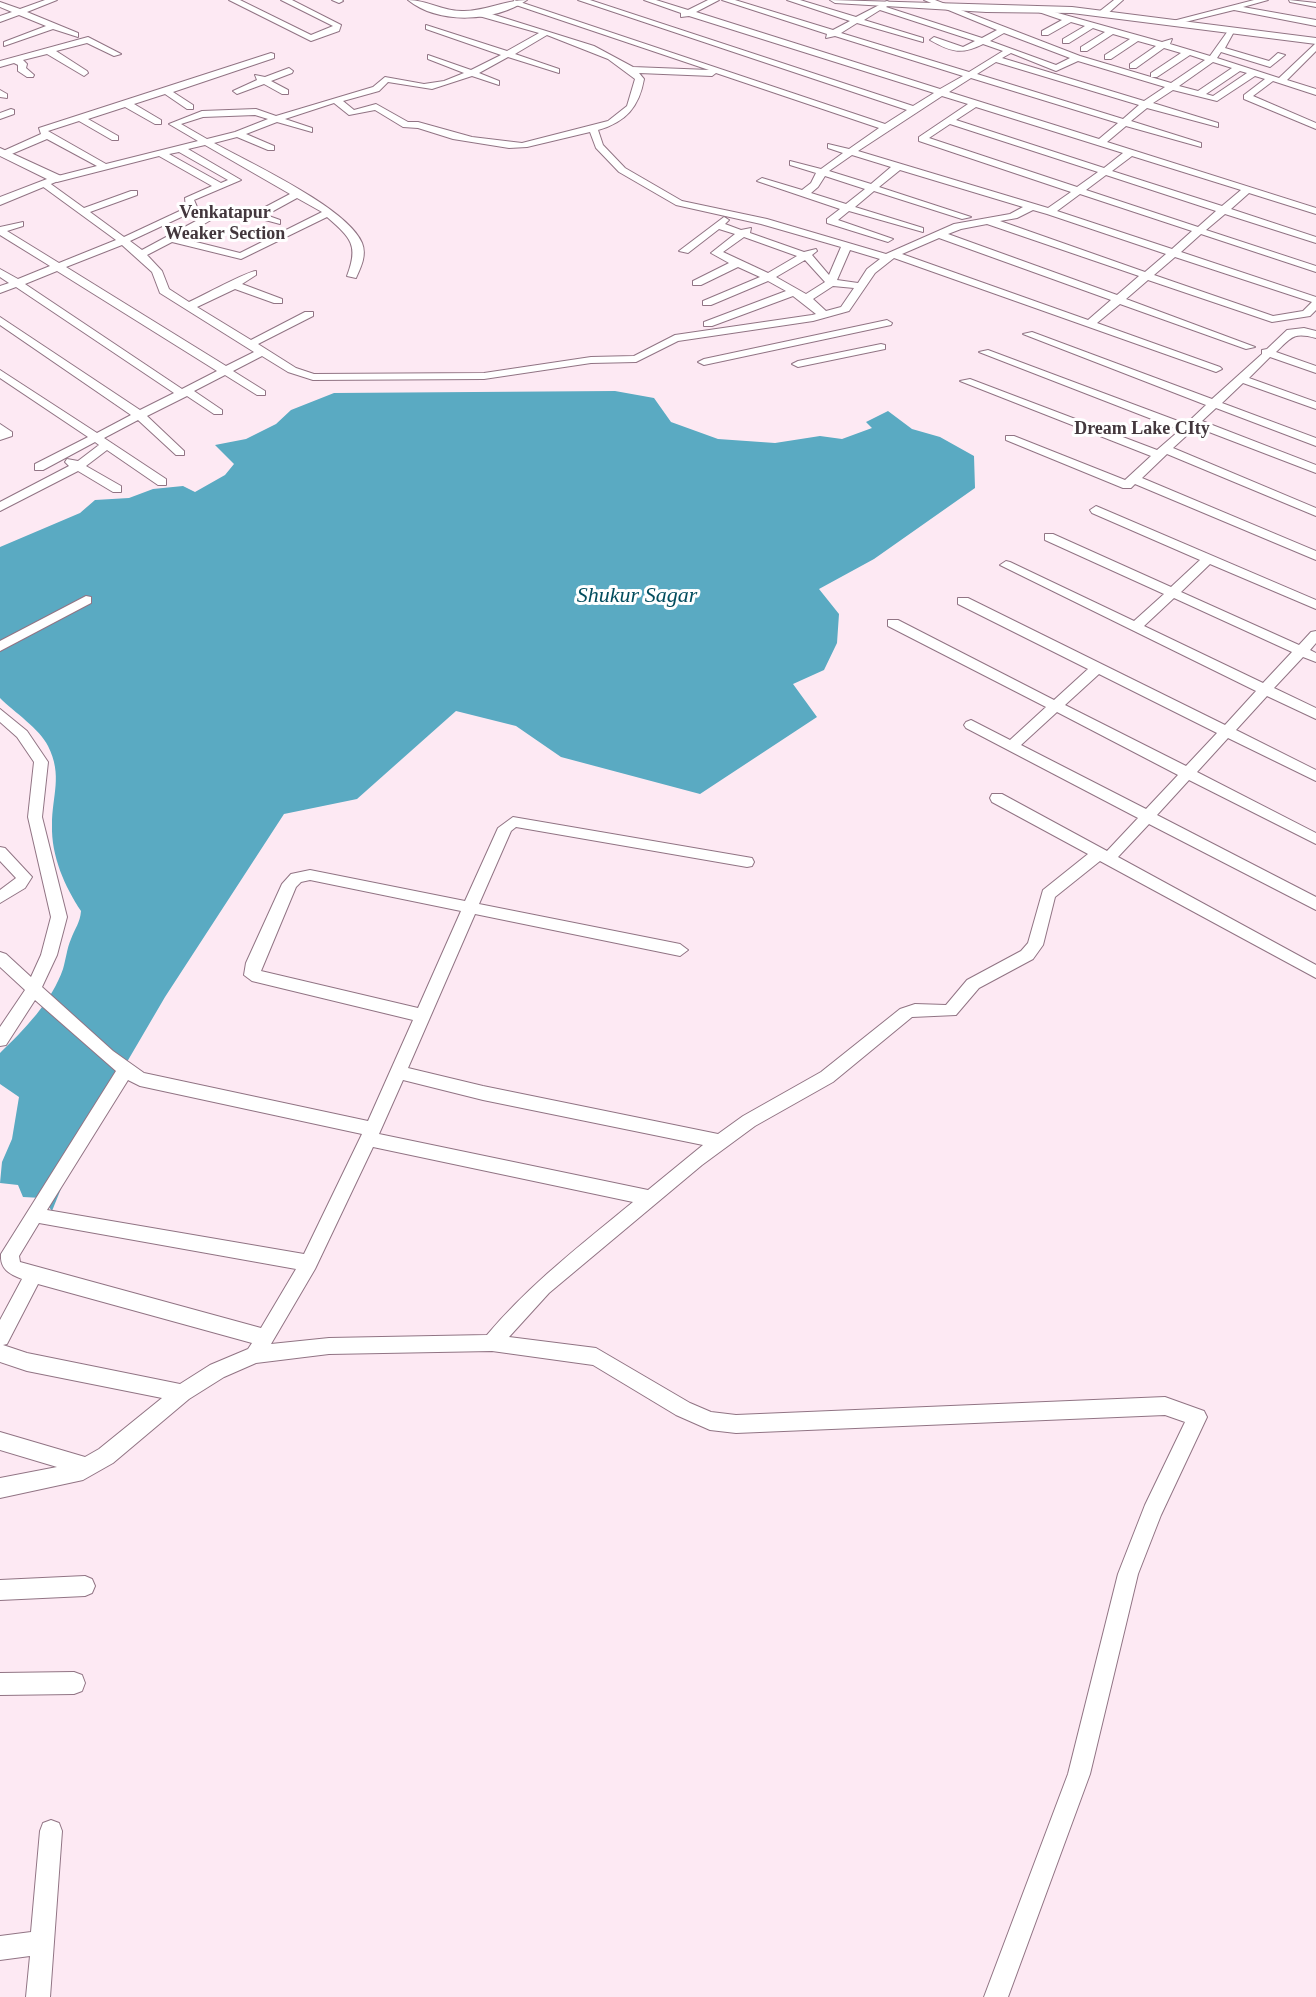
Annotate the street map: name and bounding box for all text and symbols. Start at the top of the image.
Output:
district label: Venkatapur Weaker Section [165,202,285,244]
district label: Dream Lake CIty [1074,418,1210,440]
water label: Shukur Sagar [577,583,697,609]

